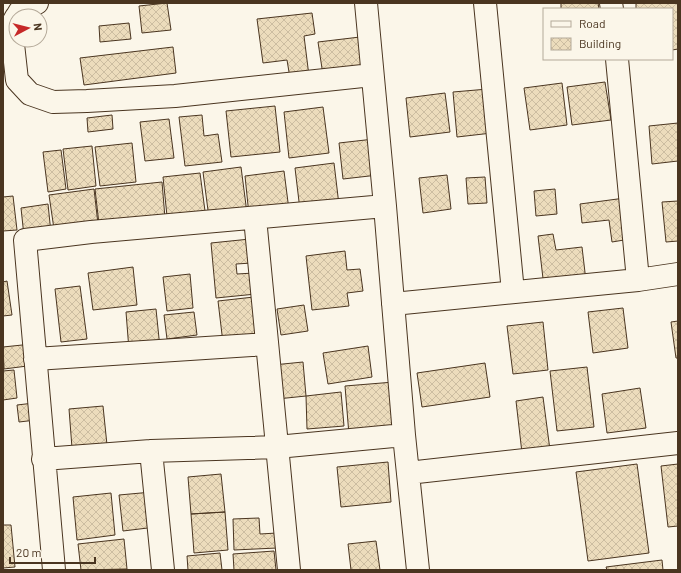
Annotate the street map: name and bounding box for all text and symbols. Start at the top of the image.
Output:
north arrow [8,8,48,48]
legend [543,8,673,60]
text: Road [579,16,606,30]
text: N [32,22,45,31]
text: Building [579,36,621,50]
scale bar [10,539,95,565]
text: 20 m [16,545,42,559]

